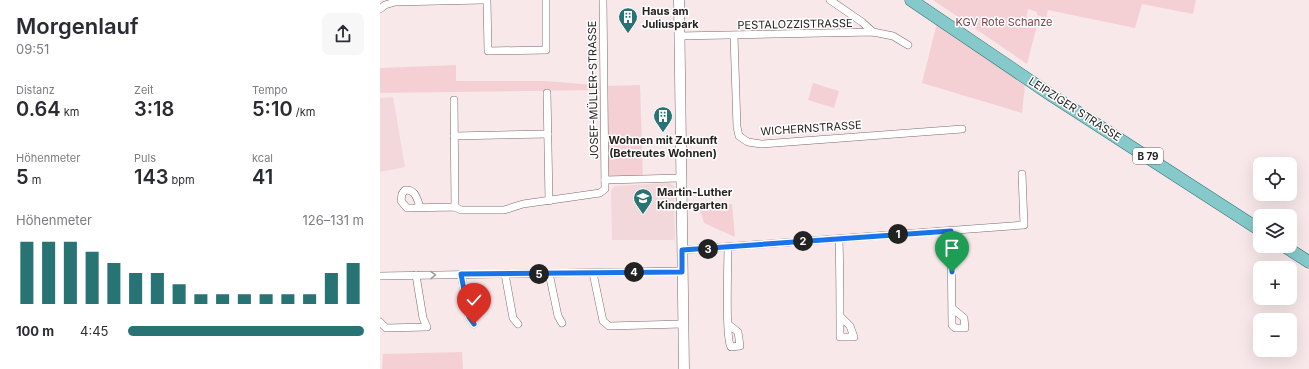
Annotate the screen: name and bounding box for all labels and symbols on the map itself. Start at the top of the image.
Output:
place label: Haus am Juliuspark [642,4,699,31]
building icon: Haus am Juliuspark [617,6,639,34]
park label: KGV Rote Schanze [955,15,1053,29]
street label: PESTALOZZISTRASSE [737,16,853,32]
street label: JOSEF-MÜLLER-STRASSE [585,20,601,160]
street label: LEIPZIGER STRASSE [1026,74,1124,144]
building icon: Wohnen mit Zukunft (Betreutes Wohnen) [652,105,674,133]
street label: WICHERNSTRASSE [760,117,862,139]
place label: Wohnen mit Zukunft (Betreutes Wohnen) [608,133,718,160]
road number: B 79 [1133,148,1163,164]
place label: Martin-Luther Kindergarten [657,185,733,212]
school or university icon: Martin-Luther Kindergarten [632,187,654,215]
pin: 1 [888,224,908,244]
pin: 2 [793,231,813,251]
pin [935,231,969,272]
pin: 3 [698,239,718,259]
pin: 4 [624,262,644,282]
pin: 5 [529,264,549,284]
one-way arrow [430,271,436,279]
pin [457,283,491,324]

